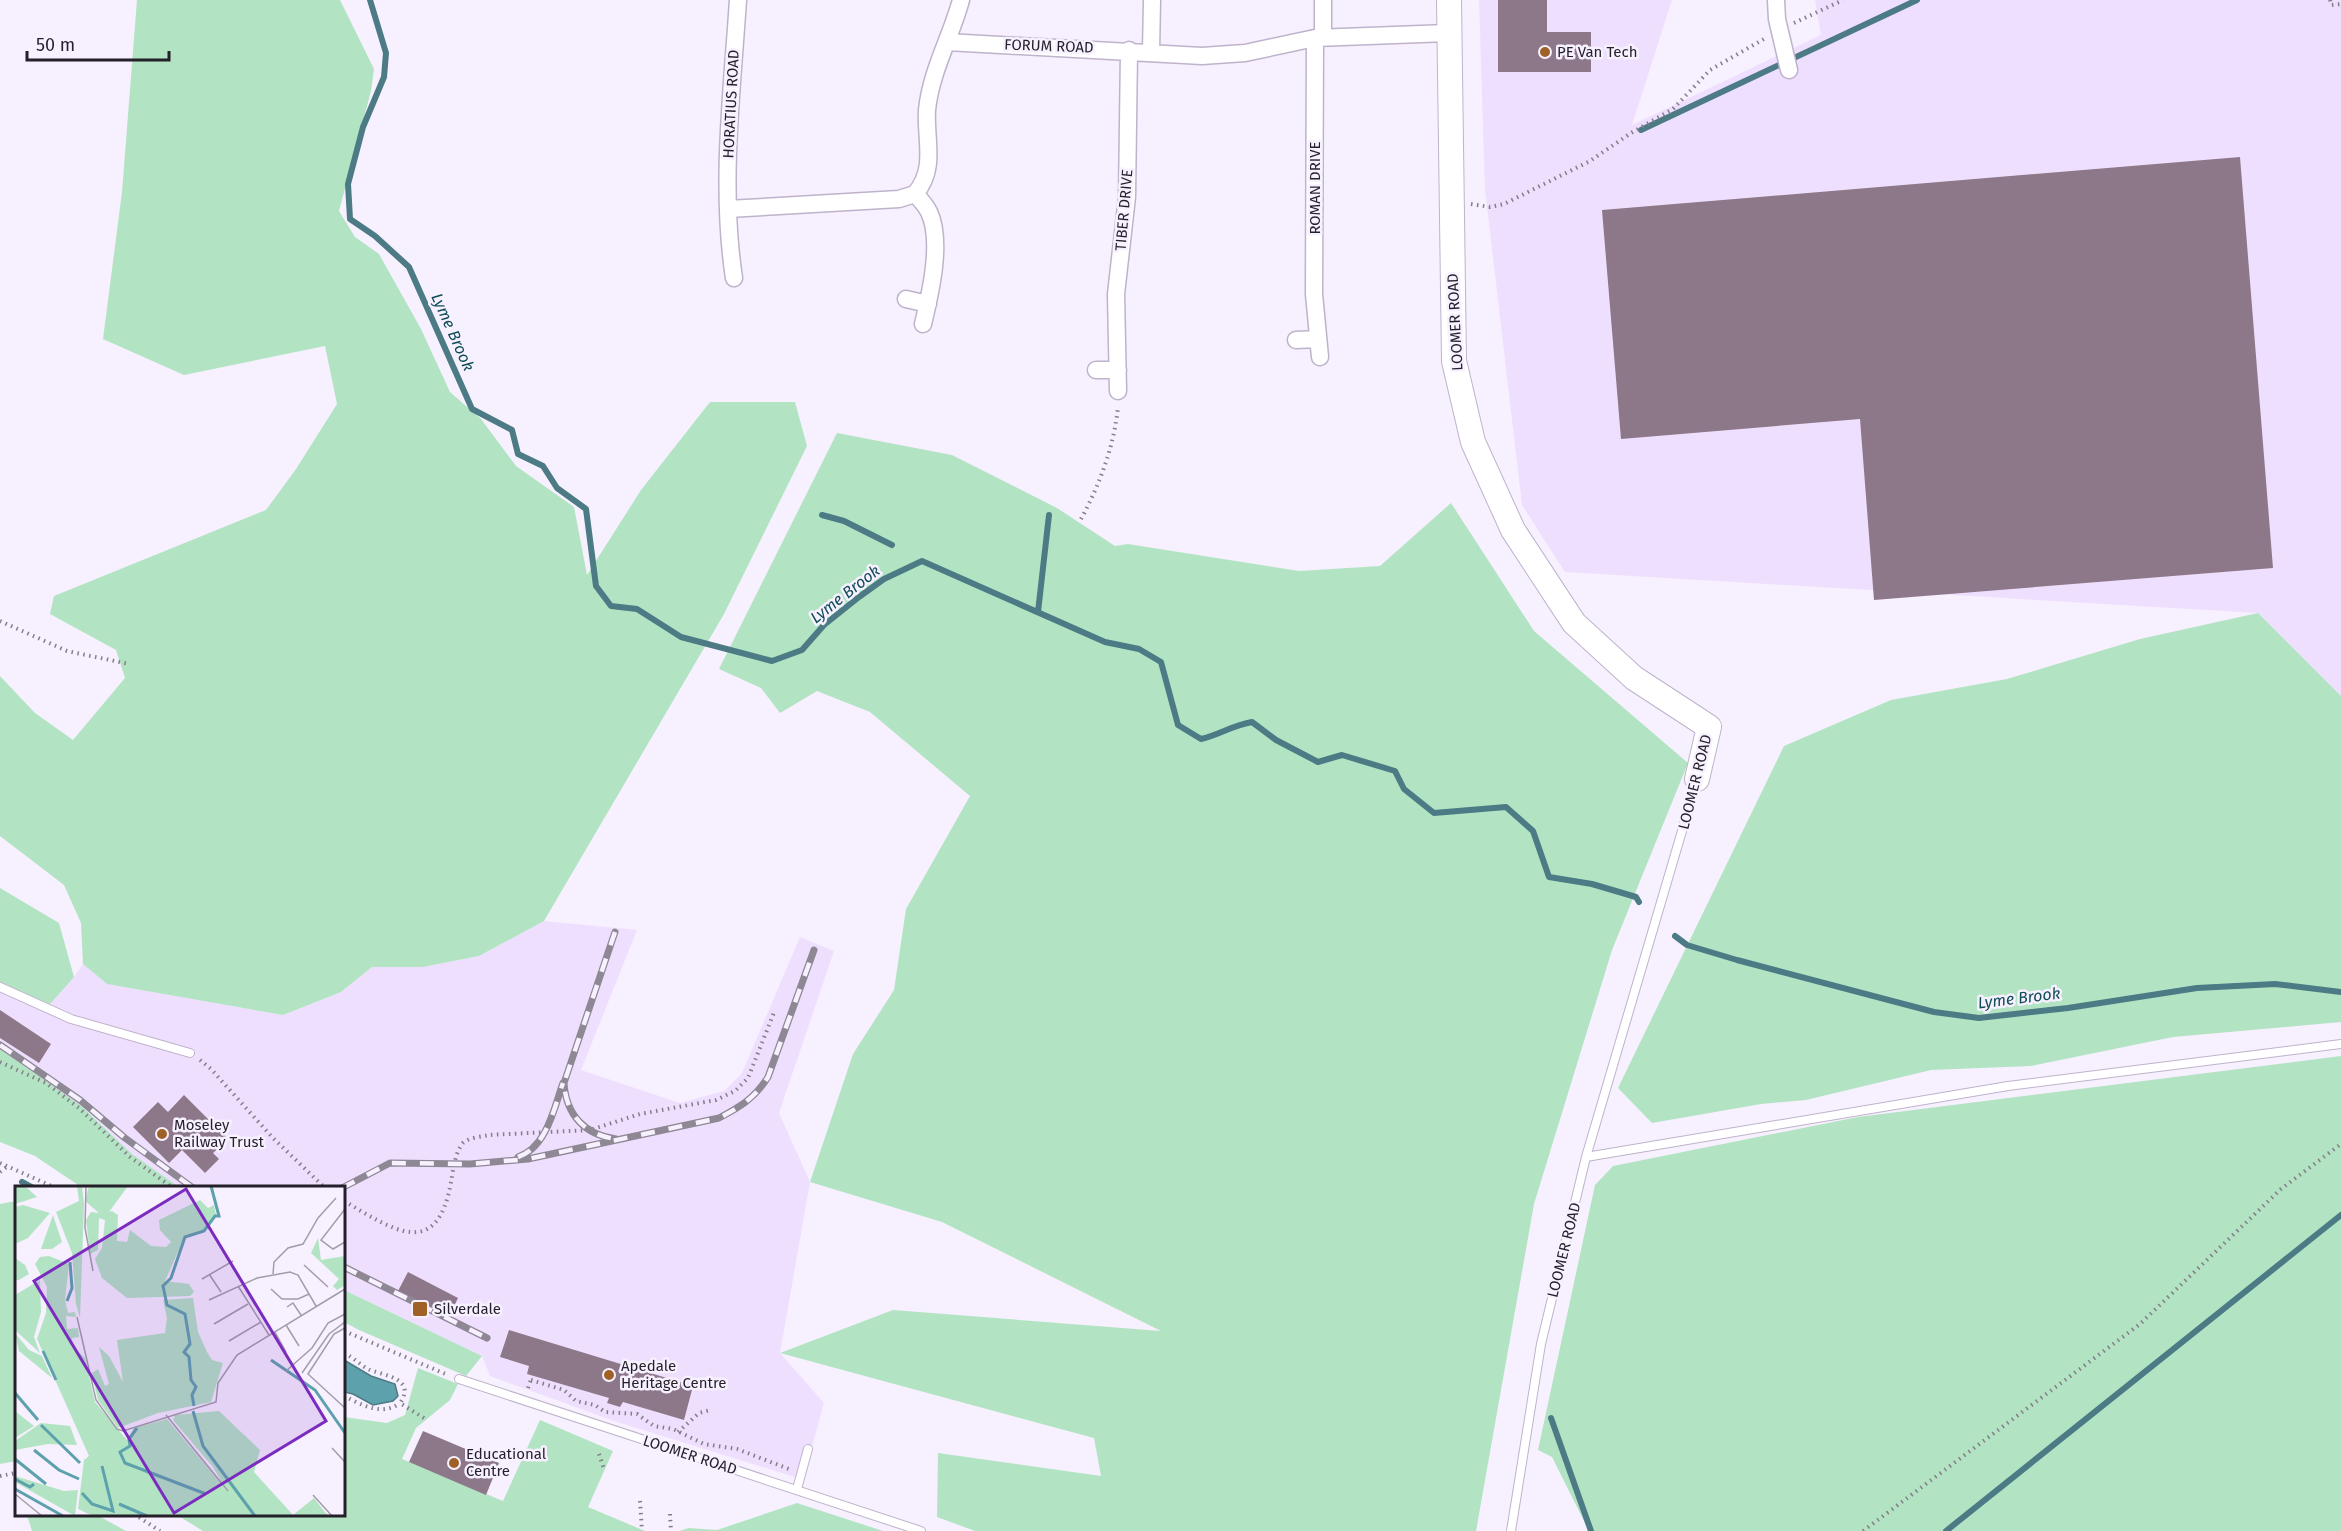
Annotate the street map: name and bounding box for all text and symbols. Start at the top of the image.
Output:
scale bar [27,24,170,62]
text: 50 m [36,34,75,56]
street label: FORUM ROAD [1004,35,1094,57]
place label: PE Van Tech [1557,43,1637,61]
marker: PE Van Tech [1538,45,1552,59]
street label: HORATIUS ROAD [719,49,743,159]
street label: ROMAN DRIVE [1306,141,1324,235]
street label: TIBER DRIVE [1111,168,1137,252]
street label: LOOMER ROAD [1443,273,1467,371]
water label: Lyme Brook [427,290,479,374]
water label: Lyme Brook [806,561,884,627]
street label: LOOMER ROAD [1674,732,1716,832]
water label: Lyme Brook [1977,983,2062,1012]
place label: Moseley Railway Trust [174,1116,264,1151]
marker: Moseley Railway Trust [155,1127,169,1141]
inset map [15,1186,345,1516]
street label: LOOMER ROAD [1543,1200,1585,1300]
marker: Silverdale [411,1300,429,1318]
place label: Silverdale [434,1300,501,1318]
place label: Apedale Heritage Centre [621,1357,726,1392]
marker: Apedale Heritage Centre [602,1368,616,1382]
street label: LOOMER ROAD [641,1431,739,1479]
place label: Educational Centre [466,1445,547,1480]
marker: Educational Centre [447,1456,461,1470]

